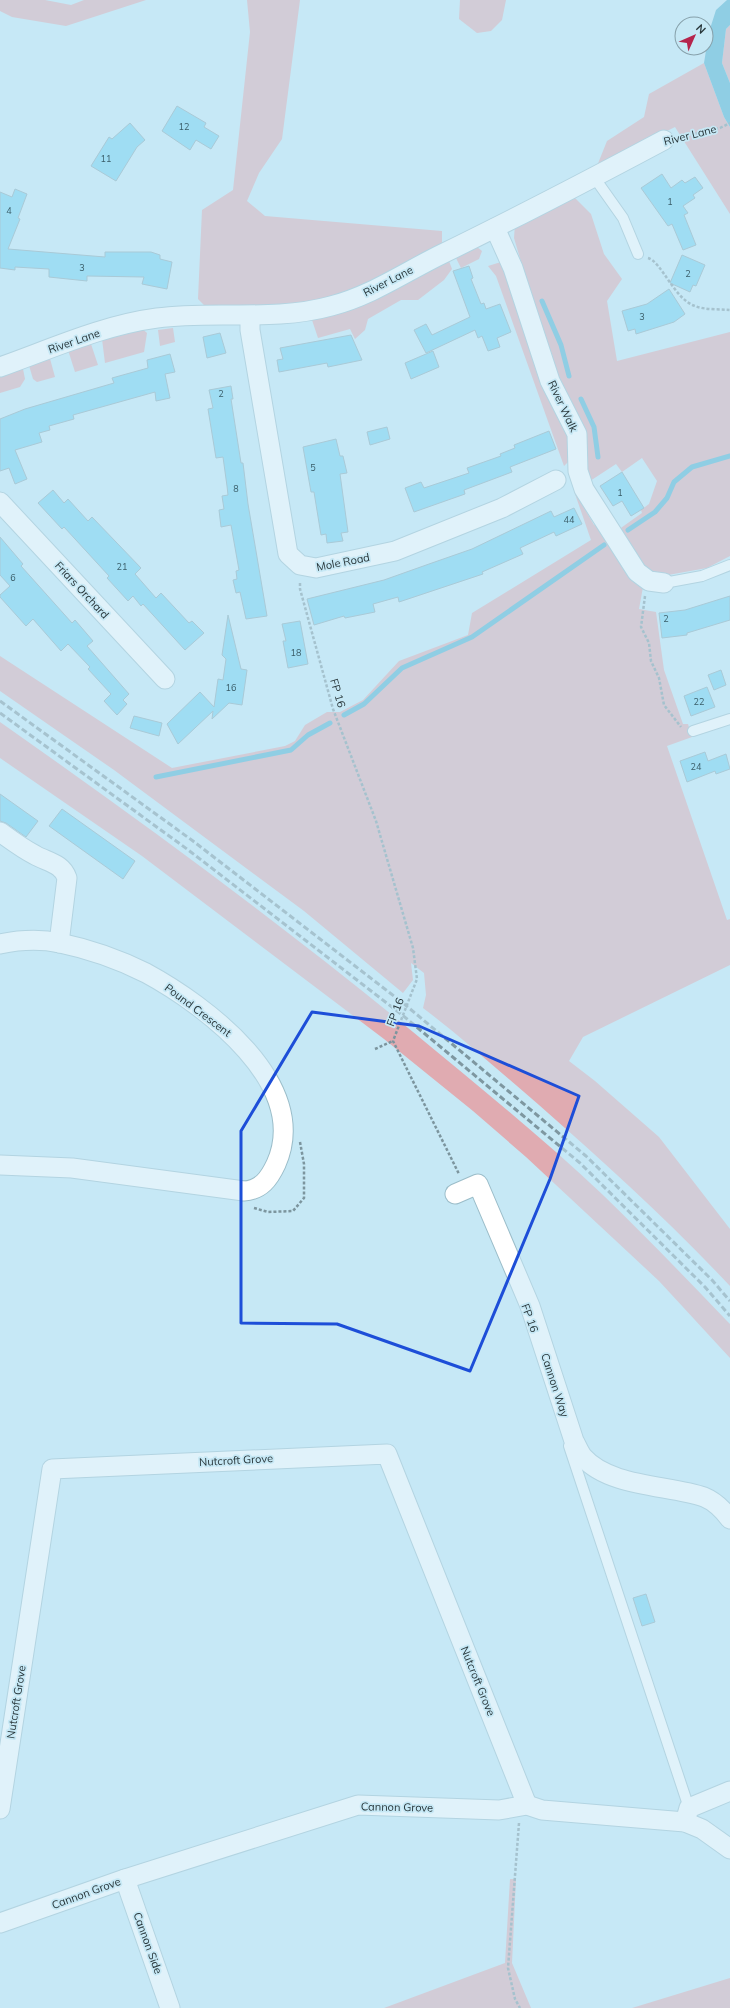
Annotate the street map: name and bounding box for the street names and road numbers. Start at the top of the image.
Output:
street label: River Lane [662,122,718,148]
street label: River Lane [361,263,415,299]
street label: River Lane [46,326,102,356]
street label: River Walk [545,378,581,434]
street label: Mole Road [315,550,371,574]
street label: Friars Orchard [52,559,112,621]
street label: FP 16 [327,677,349,709]
street label: Pound Crescent [162,980,234,1040]
street label: FP 16 [383,995,407,1028]
street label: FP 16 [518,1302,542,1335]
street label: Cannon Way [538,1351,572,1419]
street label: Nutcroft Grove [199,1451,273,1469]
street label: Nutcroft Grove [458,1644,498,1718]
street label: Nutcroft Grove [3,1664,29,1740]
street label: Cannon Grove [361,1799,433,1815]
street label: Cannon Grove [50,1874,122,1912]
street label: Cannon Side [130,1910,166,1976]

